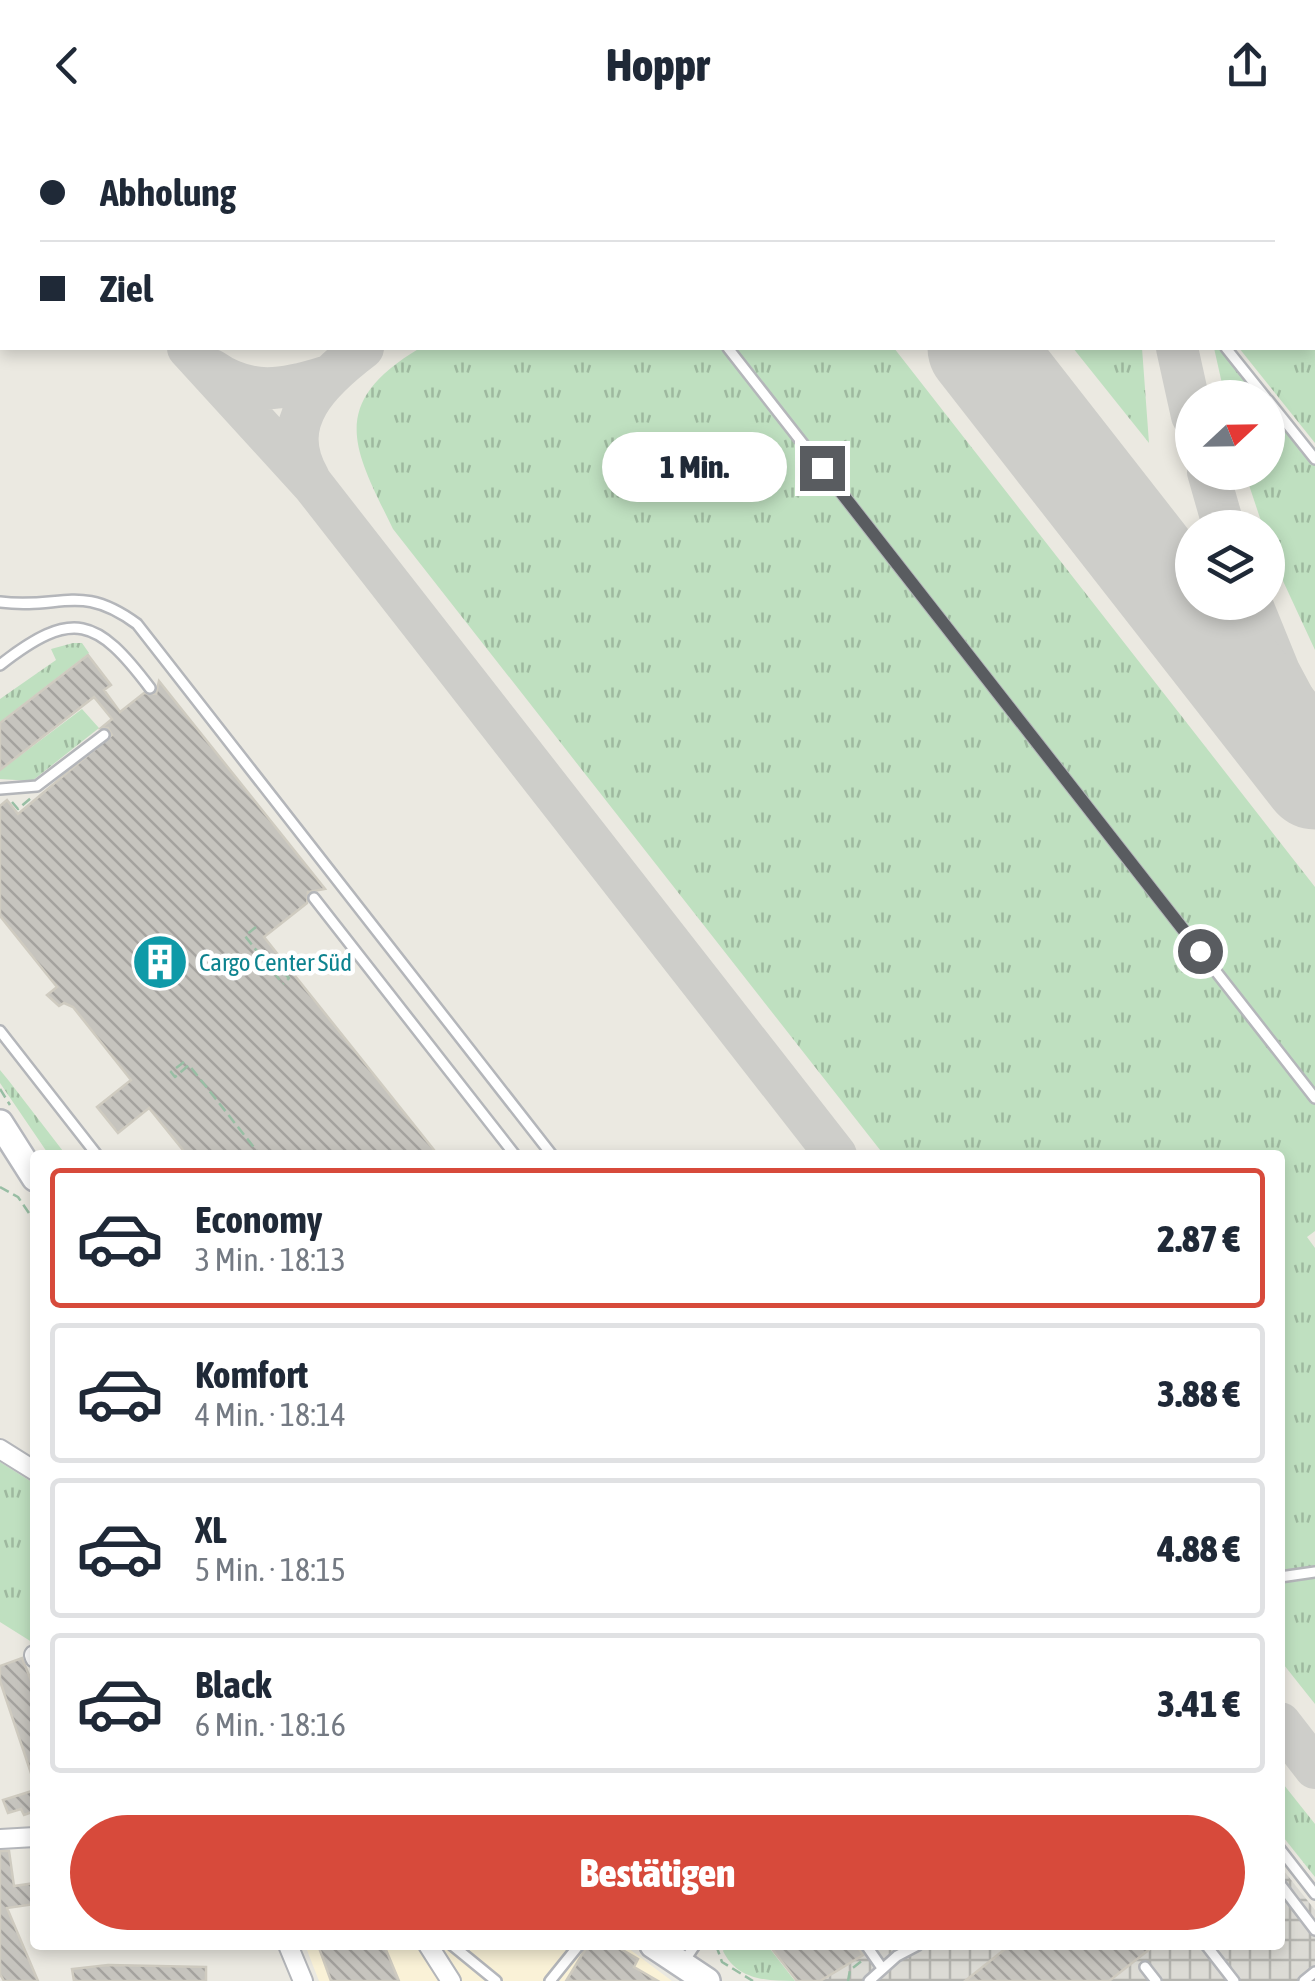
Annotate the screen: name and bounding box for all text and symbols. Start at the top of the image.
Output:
icon: back [40,38,95,93]
icon: share [1220,38,1275,93]
text: Hoppr [606,39,709,91]
text: Abholung [100,171,236,214]
text: Ziel [100,267,153,310]
north arrow [1175,380,1285,490]
map controls [1175,380,1285,620]
callout: 1 Min. [602,433,787,503]
route end [800,446,845,491]
text: 1 Min. [660,448,729,485]
button: layers [1175,510,1285,620]
route start [1178,929,1223,974]
building icon: Cargo Center Süd [130,932,190,992]
place label: Cargo Center Süd [199,948,352,976]
icon: car [75,1193,165,1283]
text: Economy [195,1198,322,1241]
text: 2.87 € [1157,1217,1240,1260]
text: 3 Min. · 18:13 [195,1241,346,1278]
icon: car [75,1348,165,1438]
text: Komfort [195,1353,308,1396]
text: 3.88 € [1157,1372,1240,1415]
text: 4 Min. · 18:14 [195,1396,346,1433]
icon: car [75,1503,165,1593]
text: XL [195,1508,227,1551]
text: 4.88 € [1157,1527,1240,1570]
text: 5 Min. · 18:15 [195,1551,346,1588]
icon: car [75,1658,165,1748]
text: Black [195,1663,272,1706]
text: 3.41 € [1157,1682,1240,1725]
text: 6 Min. · 18:16 [195,1706,346,1743]
button: Bestätigen [70,1815,1245,1930]

